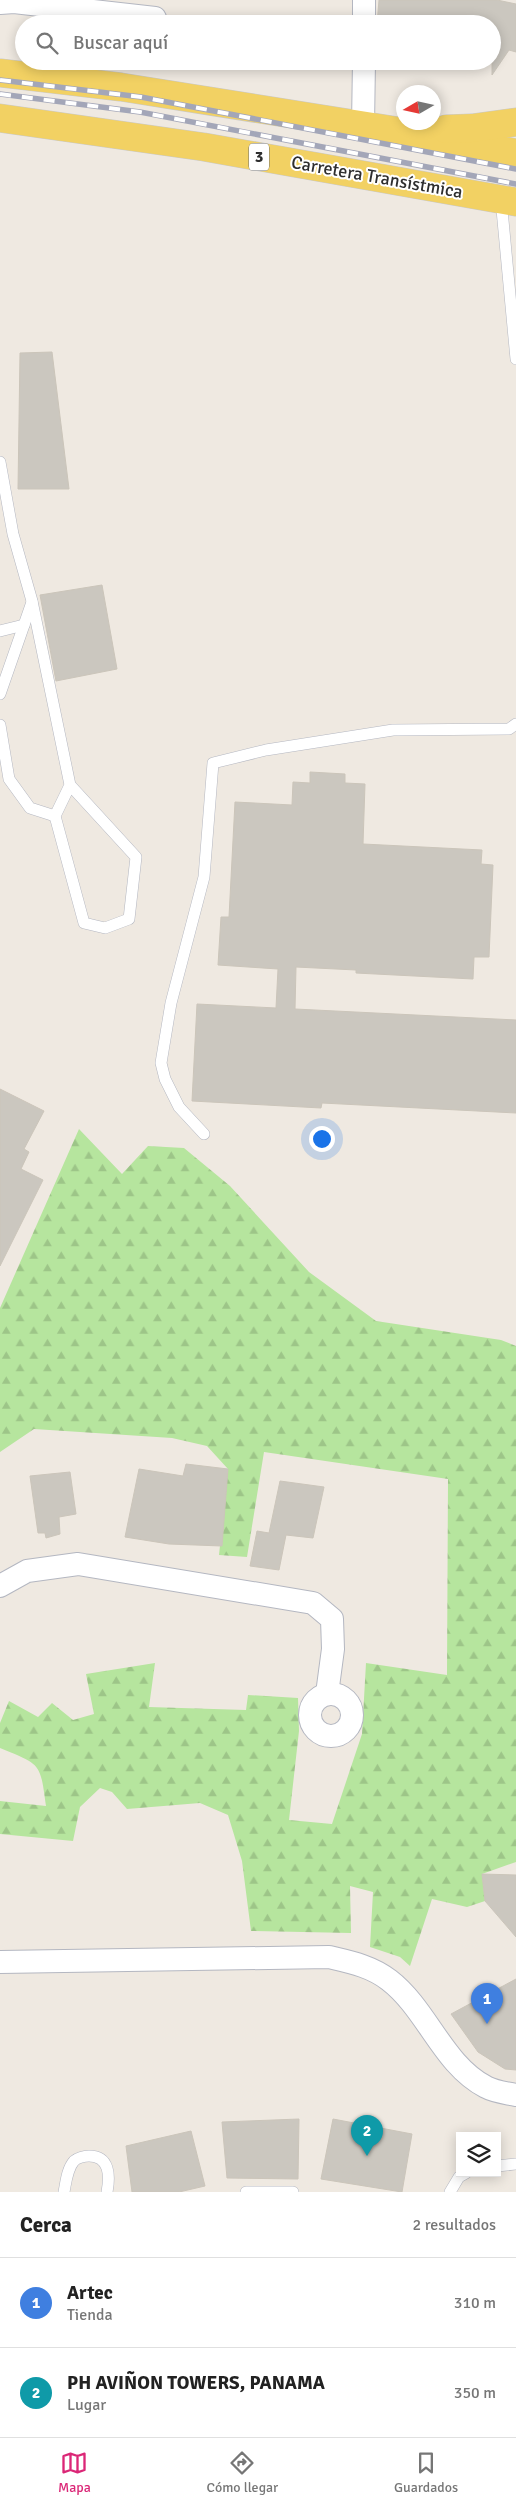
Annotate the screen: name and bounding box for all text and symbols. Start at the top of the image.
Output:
search box [15,15,501,70]
icon: search [33,29,61,57]
text: Buscar aquí [73,31,168,55]
north arrow [396,85,441,130]
road number: 3 [249,144,269,170]
street label: Carretera Transístmica [290,151,464,203]
your location [309,1126,335,1152]
pin: 1 [471,1983,503,2024]
pin: 2 [351,2115,383,2156]
map controls [456,2132,501,2177]
button: layers [456,2132,501,2177]
text: Cerca [20,2212,72,2238]
text: 2 resultados [413,2215,496,2235]
text: Artec [67,2281,113,2305]
text: 1 [32,2293,40,2313]
text: 310 m [454,2293,496,2313]
text: Tienda [67,2305,113,2325]
text: PH AVIÑON TOWERS, PANAMA [67,2371,325,2395]
text: 2 [32,2383,40,2403]
text: 350 m [454,2383,496,2403]
text: Lugar [67,2395,106,2415]
tab: Mapa [58,2449,91,2496]
tab: Cómo llegar [207,2449,278,2496]
tab: Guardados [394,2449,458,2496]

